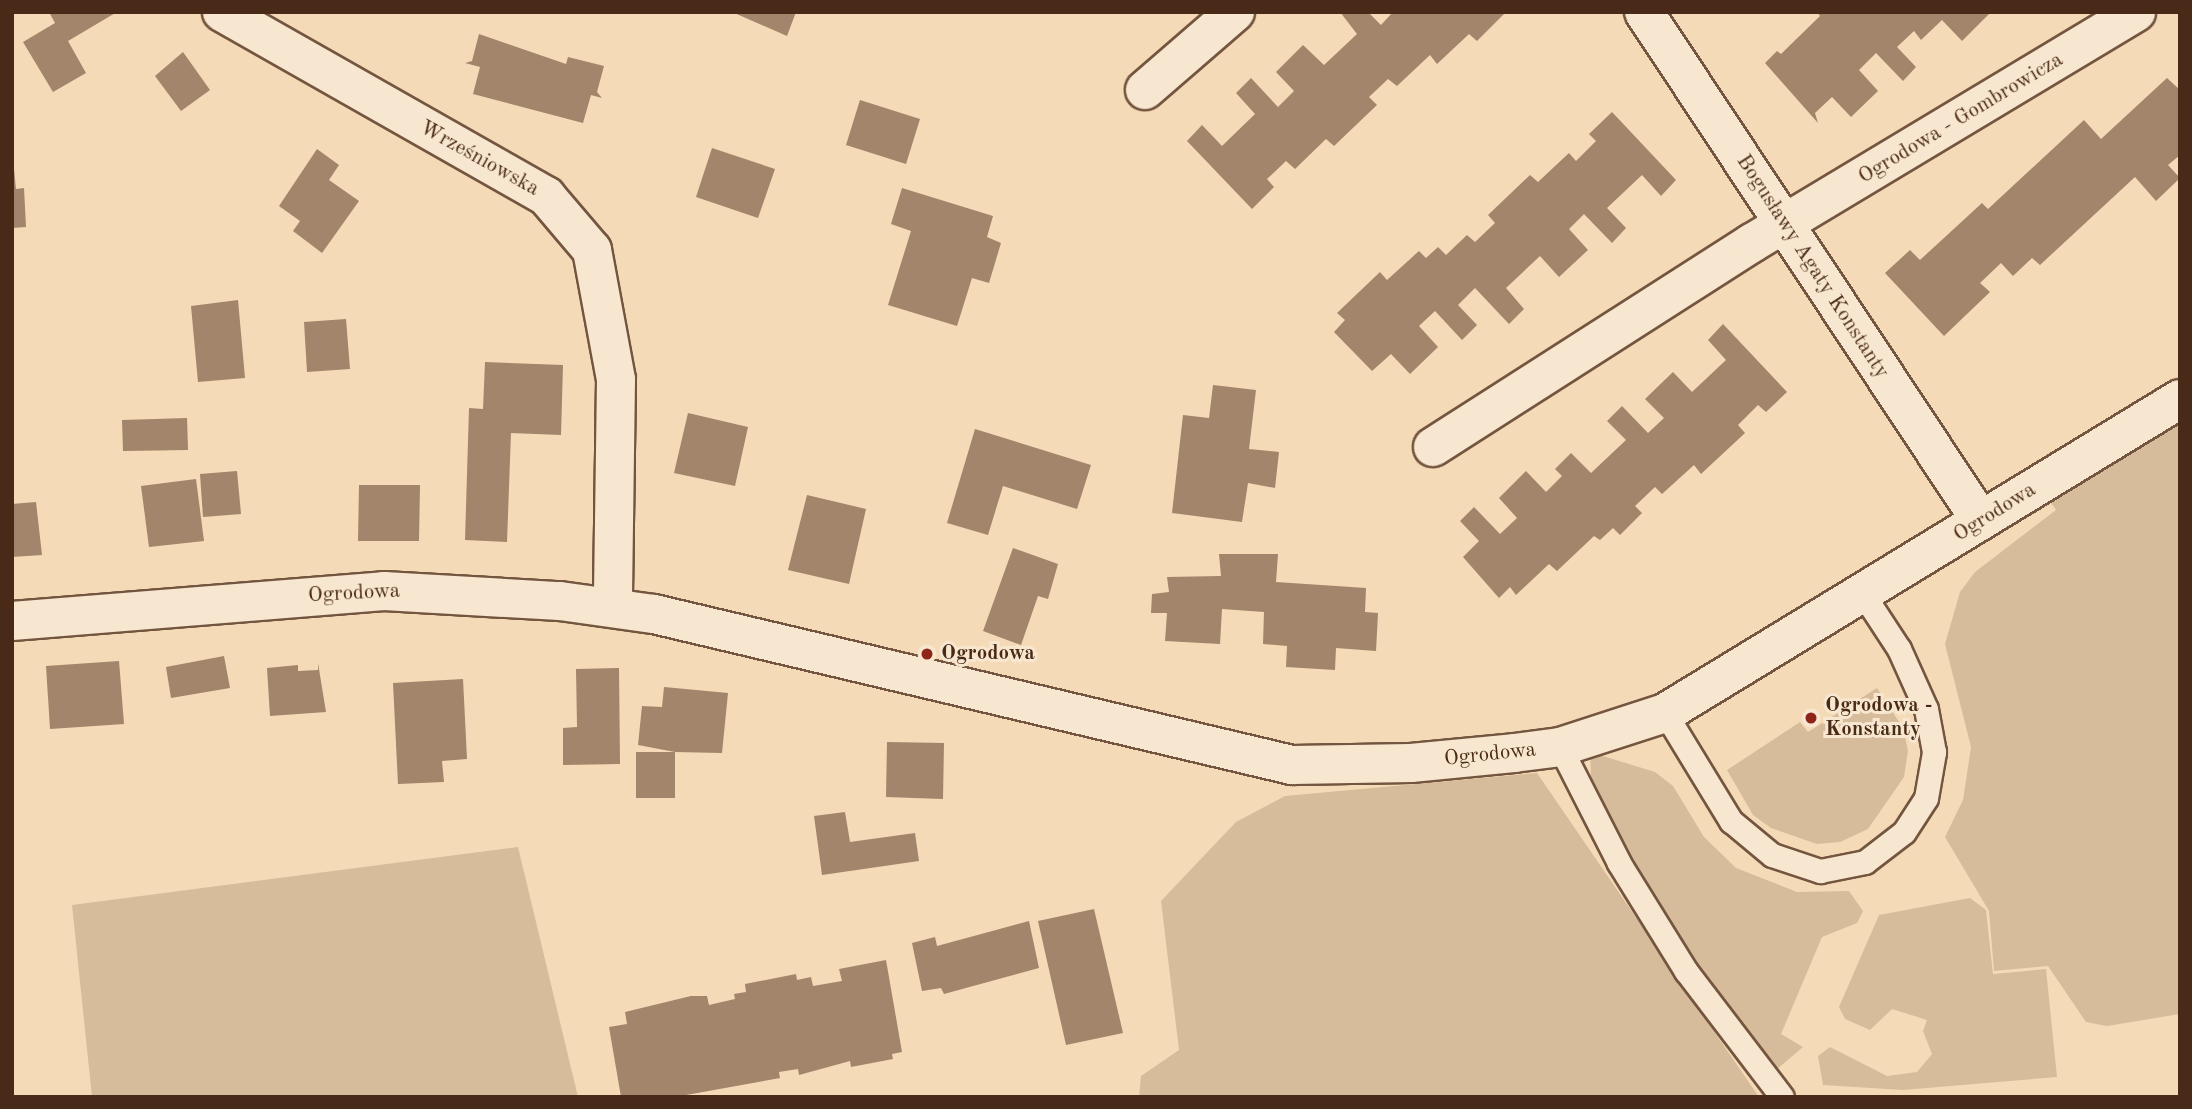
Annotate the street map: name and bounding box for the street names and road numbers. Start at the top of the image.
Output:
street label: Ogrodowa - Gombrowicza [1854,48,2068,190]
street label: Wrześniowska [415,116,543,202]
street label: Bogusławy Agaty Konstanty [1730,150,1894,384]
street label: Ogrodowa [1949,478,2041,548]
street label: Ogrodowa [307,579,401,609]
street label: Ogrodowa [1443,738,1537,772]

